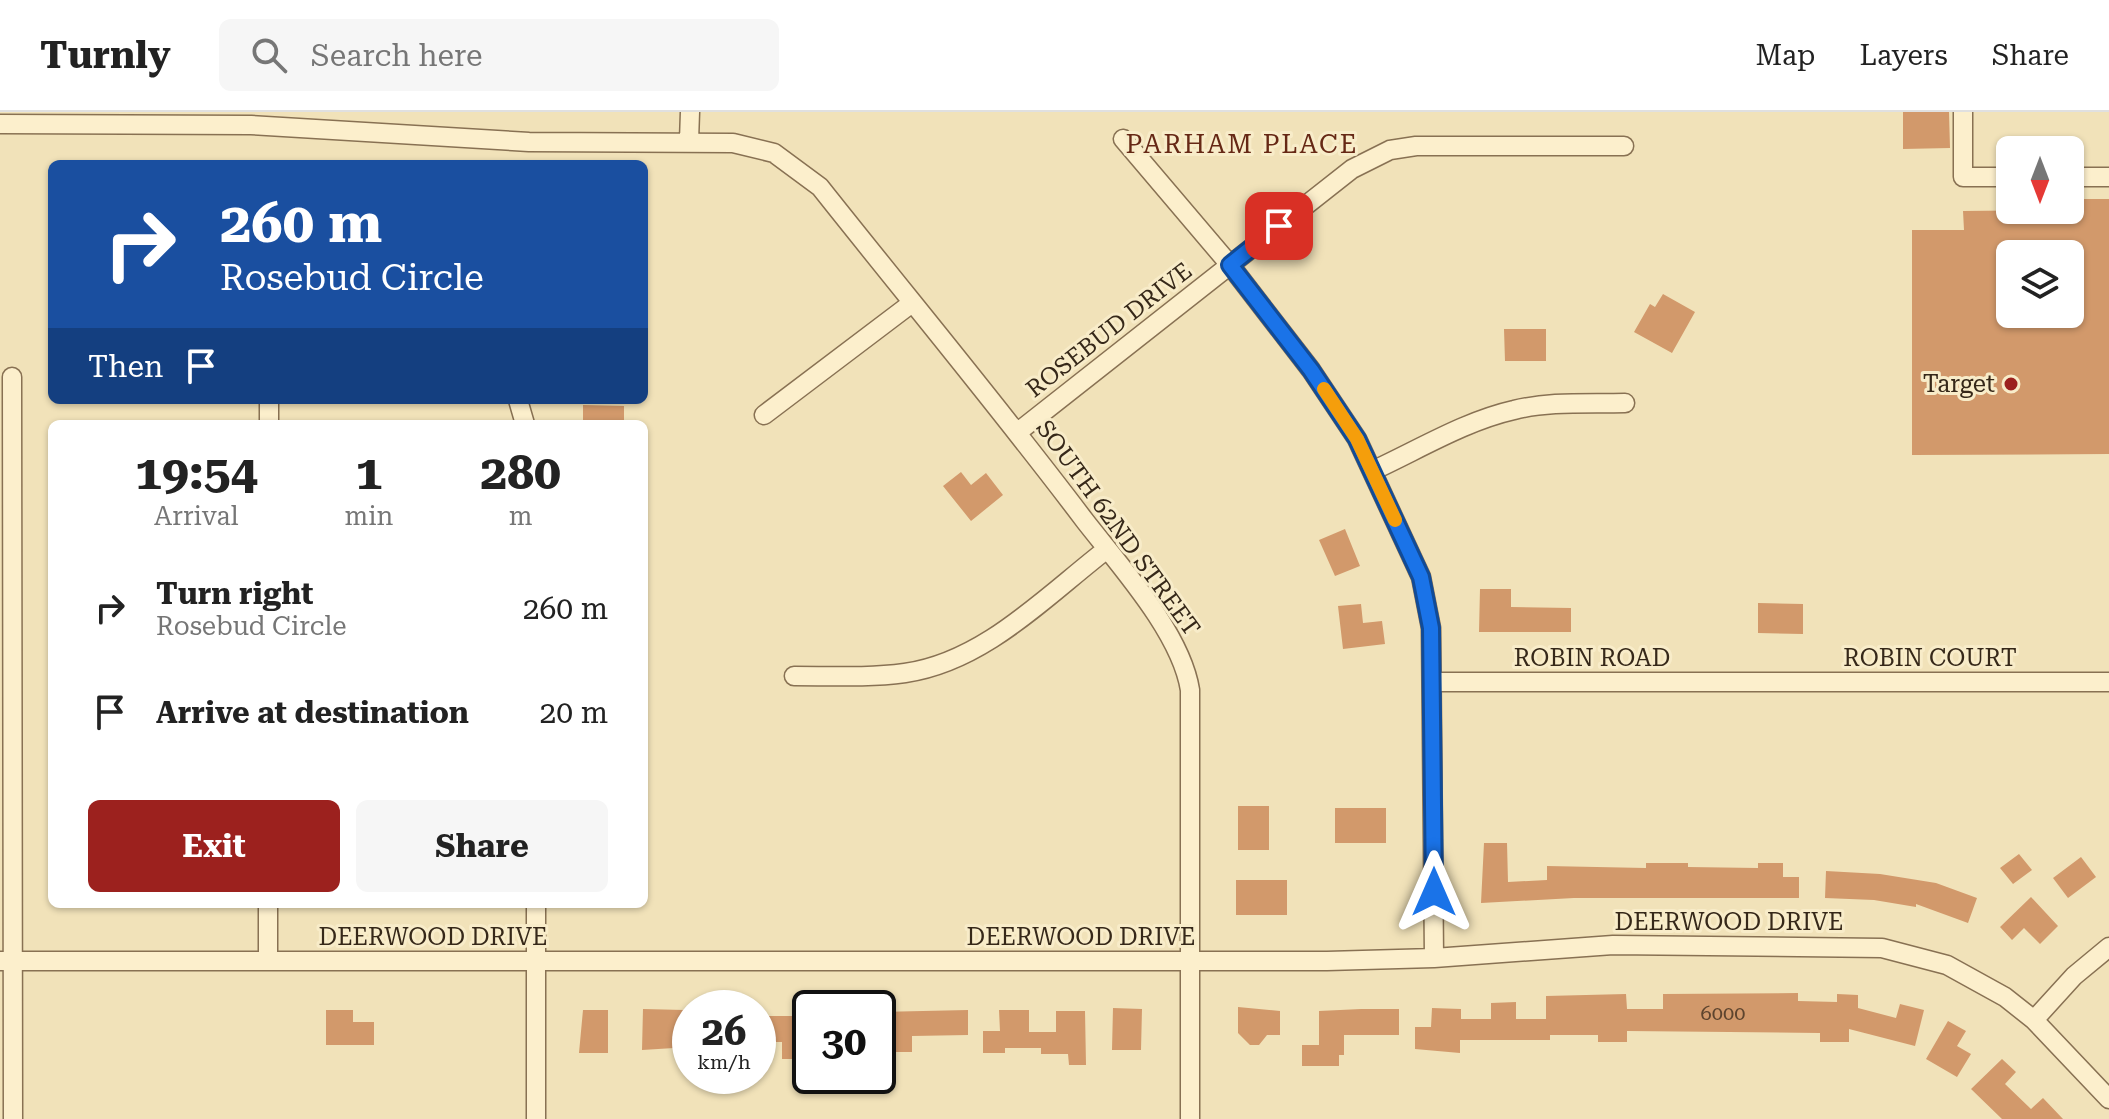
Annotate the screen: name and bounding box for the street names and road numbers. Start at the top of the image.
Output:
street label: ROSEBUD DRIVE [1021,257,1197,403]
street label: SOUTH 62ND STREET [1030,415,1206,641]
street label: ROBIN ROAD [1514,644,1670,672]
street label: ROBIN COURT [1843,644,2017,672]
street label: DEERWOOD DRIVE [1615,908,1843,936]
street label: DEERWOOD DRIVE [319,923,547,951]
street label: DEERWOOD DRIVE [967,923,1195,951]

